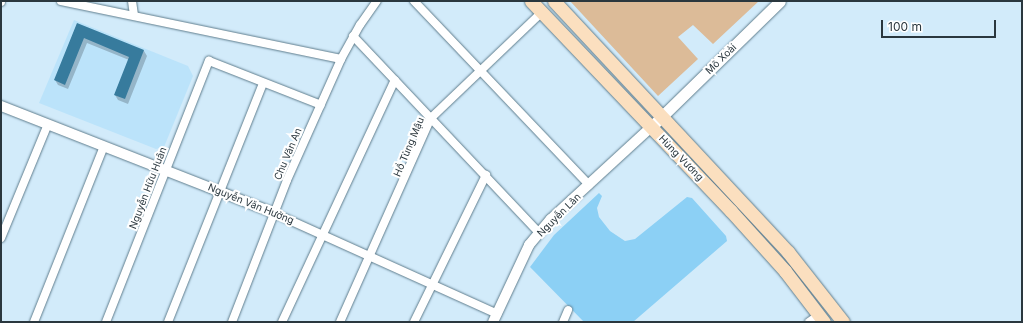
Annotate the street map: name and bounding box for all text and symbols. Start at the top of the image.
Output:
scale bar [883,12,998,38]
text: 100 m [888,19,922,34]
street label: Mô Xoài [703,41,739,77]
street label: Hồ Tùng Mậu [391,116,427,178]
street label: Chu Văn An [272,126,304,182]
street label: Hùng Vương [656,133,706,183]
street label: Nguyễn Hữu Huân [127,145,169,231]
street label: Nguyễn Văn Hưởng [206,181,296,227]
street label: Nguyễn Lân [535,191,583,239]

